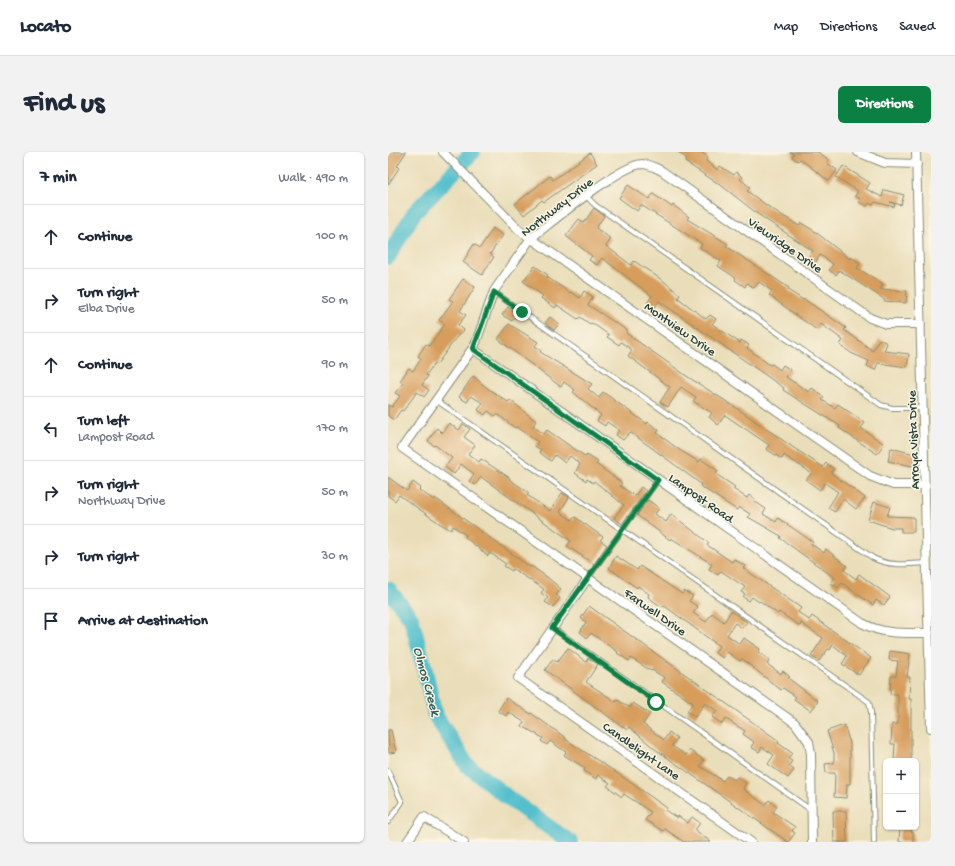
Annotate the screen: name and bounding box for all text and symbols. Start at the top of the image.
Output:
text: Locato [20,16,71,39]
text: Map [774,19,798,36]
text: Directions [820,19,877,36]
text: Saved [899,19,935,36]
button: Directions [838,86,931,123]
text: Find us [24,88,104,121]
text: 7 min [40,168,77,188]
text: Walk · 490 m [278,171,348,186]
street label: Northway Drive [519,175,597,241]
street label: Viewridge Drive [744,214,825,277]
icon: ahead [40,226,62,248]
text: Continue [78,228,132,246]
text: 100 m [316,229,348,244]
text: Turn right [78,284,138,302]
icon: right [40,290,62,312]
text: 50 m [321,293,348,308]
street label: Montview Drive [641,300,719,360]
text: Elba Drive [78,302,134,317]
route end [513,303,531,321]
icon: ahead [40,354,62,376]
text: Continue [78,356,132,374]
text: 90 m [322,357,348,372]
street label: Arroya Vista Drive [905,390,924,490]
text: Turn left [78,412,129,430]
icon: left [40,418,62,440]
text: 170 m [316,421,348,436]
text: Lampost Road [78,430,154,445]
street label: Lampost Road [665,471,737,528]
text: Turn right [78,476,138,494]
icon: right [40,482,62,504]
text: 50 m [321,485,348,500]
text: Northway Drive [78,494,165,509]
icon: right [40,546,62,568]
text: Turn right [78,548,138,566]
text: 30 m [322,549,348,564]
street label: Farwell Drive [620,586,689,640]
icon: arrive [40,610,62,632]
text: Arrive at destination [78,612,208,630]
water label: Olmos Creek [408,645,443,720]
route start [647,693,665,711]
street label: Candlelight Lane [599,720,682,784]
map controls [883,758,919,830]
button: + [883,758,919,794]
button: − [883,794,919,830]

